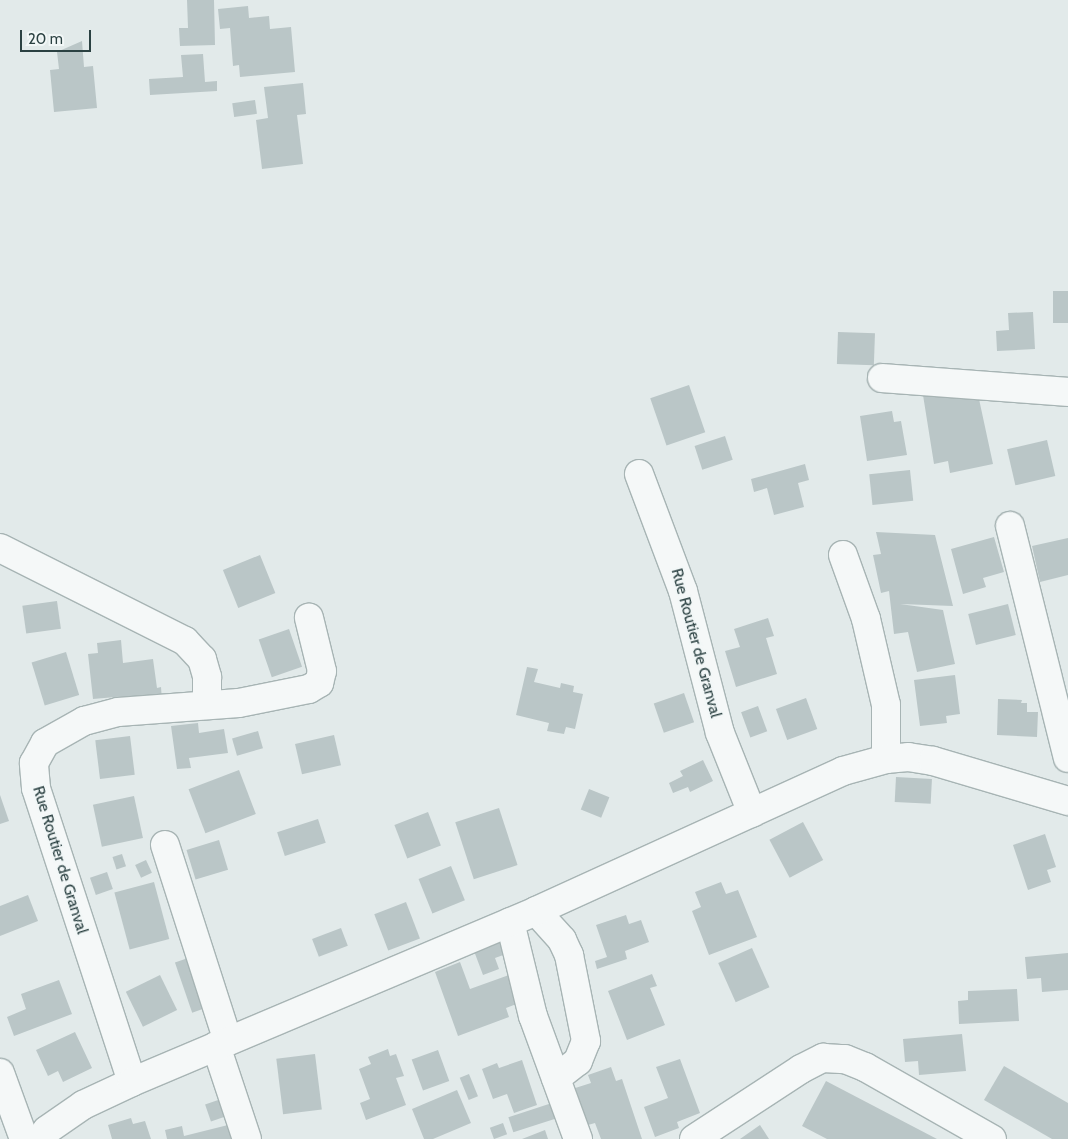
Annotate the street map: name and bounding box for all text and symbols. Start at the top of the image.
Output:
scale bar [22,20,94,52]
text: 20 m [28,30,63,48]
street label: Rue Routier de Granval [667,566,725,720]
street label: Rue Routier de Granval [28,784,92,936]

